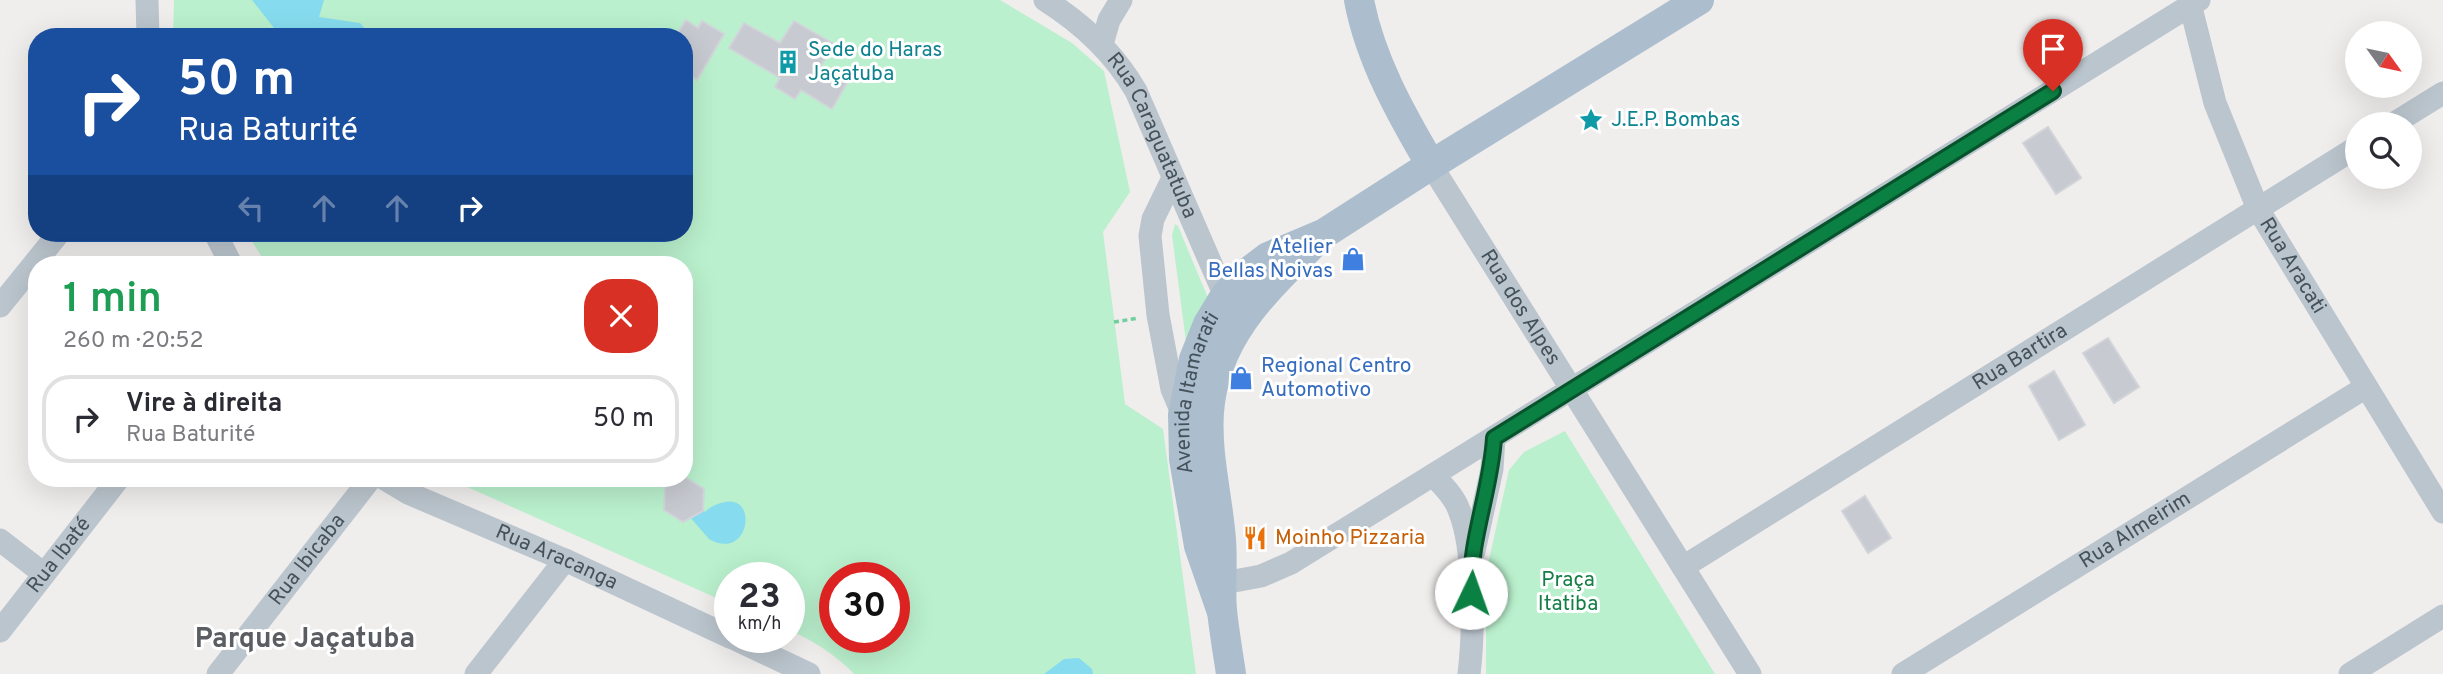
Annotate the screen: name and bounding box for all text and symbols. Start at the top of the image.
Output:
pin [2023,19,2083,91]
north arrow [2345,21,2422,98]
map controls [2345,21,2422,189]
icon: arrive [2034,30,2072,68]
place label: Sede do Haras Jaçatuba [808,37,942,88]
street label: Rua Caraguatatuba [1100,47,1203,223]
building icon: Sede do Haras Jaçatuba [774,48,802,76]
text: 50 m [178,51,295,113]
icon: right [63,56,154,147]
place icon: J.E.P. Bombas [1577,106,1605,134]
place label: J.E.P. Bombas [1611,107,1740,134]
text: Rua Baturité [178,112,358,152]
button: search [2345,112,2422,189]
icon: left [232,189,270,227]
icon: ahead [305,189,343,227]
icon: ahead [378,189,416,227]
icon: right [451,189,489,227]
street label: Rua Aracati [2253,212,2332,319]
place label: Atelier Bellas Noivas [1208,234,1333,285]
street label: Rua dos Alpes [1474,244,1567,370]
shop icon: Atelier Bellas Noivas [1339,245,1367,273]
text: 1 min [63,274,162,327]
button: close [584,279,658,353]
street label: Avenida Itamarati [1169,307,1226,476]
street label: Rua Bartira [1967,317,2073,397]
text: 260 m · 20:52 [63,327,204,356]
place label: Regional Centro Automotivo [1261,353,1411,404]
shop icon: Regional Centro Automotivo [1227,364,1255,392]
text: Vire à direita [126,388,282,421]
icon: right [67,400,105,438]
text: 50 m [593,403,654,436]
text: Rua Baturité [126,421,255,450]
street label: Rua Almeirim [2074,485,2196,575]
street label: Rua Ibicaba [263,508,351,611]
street label: Rua Ibaté [21,512,97,599]
street label: Rua Aracanga [491,518,622,596]
restaurant icon: Moinho Pizzaria [1241,524,1269,552]
place label: Moinho Pizzaria [1275,525,1425,552]
position arrow [1434,556,1508,630]
speed limit sign: 30 [819,562,910,653]
park label: Praça Itatiba [1538,567,1598,618]
text: 23 [738,576,781,620]
text: km/h [738,613,781,636]
district label: Parque Jaçatuba [195,622,415,658]

